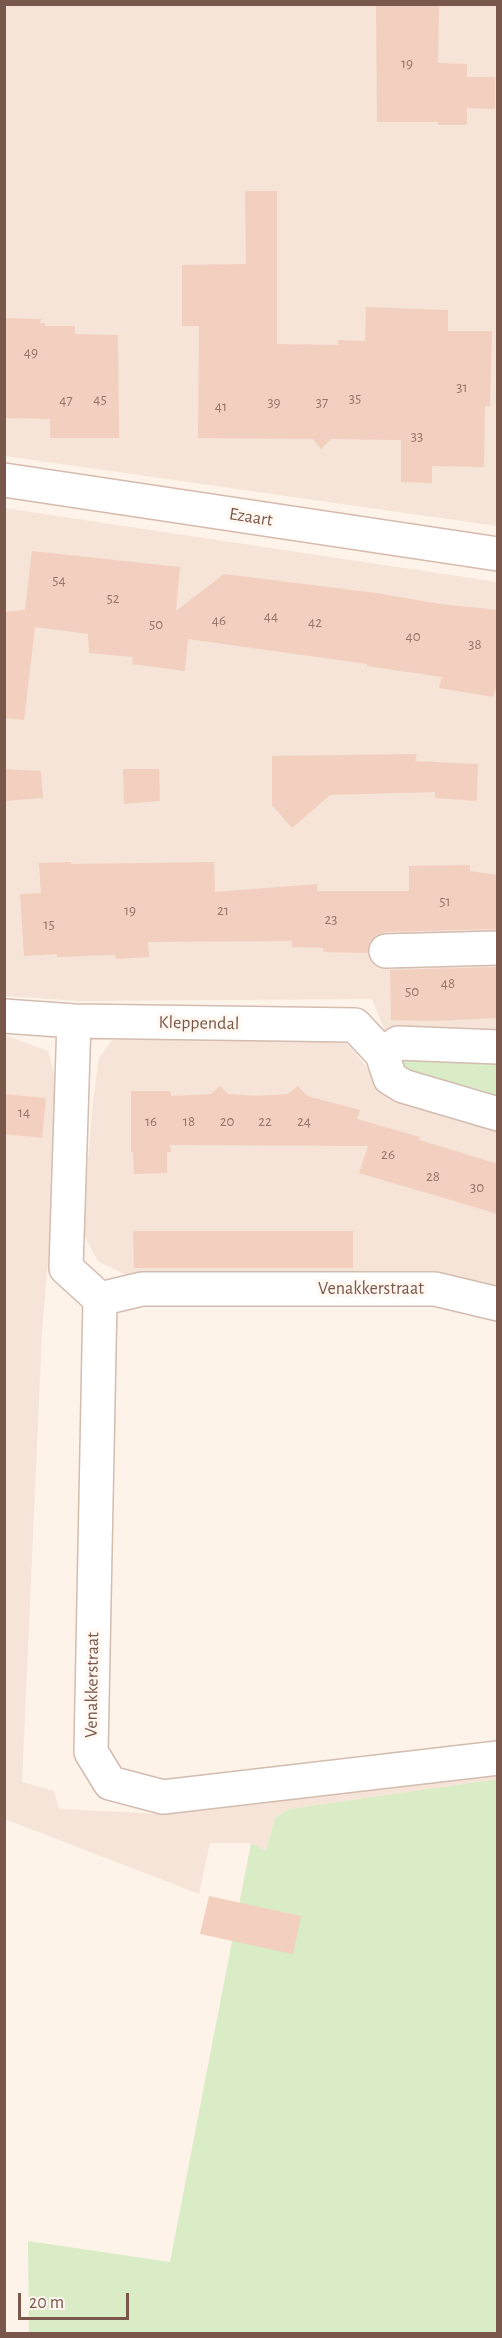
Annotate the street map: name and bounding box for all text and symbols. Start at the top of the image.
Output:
house number: 19 [401,54,413,72]
house number: 49 [24,343,38,361]
house number: 31 [456,378,468,396]
house number: 35 [349,389,361,407]
house number: 45 [93,390,107,408]
house number: 47 [59,391,73,409]
house number: 39 [267,393,281,411]
house number: 37 [316,393,328,411]
house number: 41 [215,397,227,415]
house number: 33 [411,427,423,445]
street label: Ezaart [228,503,274,531]
house number: 54 [52,571,66,589]
house number: 52 [106,589,120,607]
house number: 44 [264,607,278,625]
house number: 46 [212,611,226,629]
house number: 42 [308,613,322,631]
house number: 50 [149,615,163,633]
house number: 40 [405,627,421,645]
house number: 38 [468,635,482,653]
house number: 51 [439,892,451,910]
house number: 19 [124,901,136,919]
house number: 21 [217,901,229,919]
house number: 23 [324,910,338,928]
house number: 15 [43,915,55,933]
house number: 48 [441,974,455,992]
house number: 50 [405,982,419,1000]
street label: Kleppendal [159,1011,239,1035]
house number: 14 [18,1103,30,1121]
house number: 16 [145,1112,157,1130]
house number: 18 [183,1112,195,1130]
house number: 20 [220,1112,234,1130]
house number: 22 [258,1112,272,1130]
house number: 24 [297,1112,311,1130]
house number: 26 [381,1145,395,1163]
house number: 28 [426,1167,440,1185]
house number: 30 [470,1178,484,1196]
street label: Venakkerstraat [318,1278,424,1300]
street label: Venakkerstraat [80,1632,104,1738]
scale bar [21,2281,132,2319]
text: 20 m [29,2294,64,2312]

